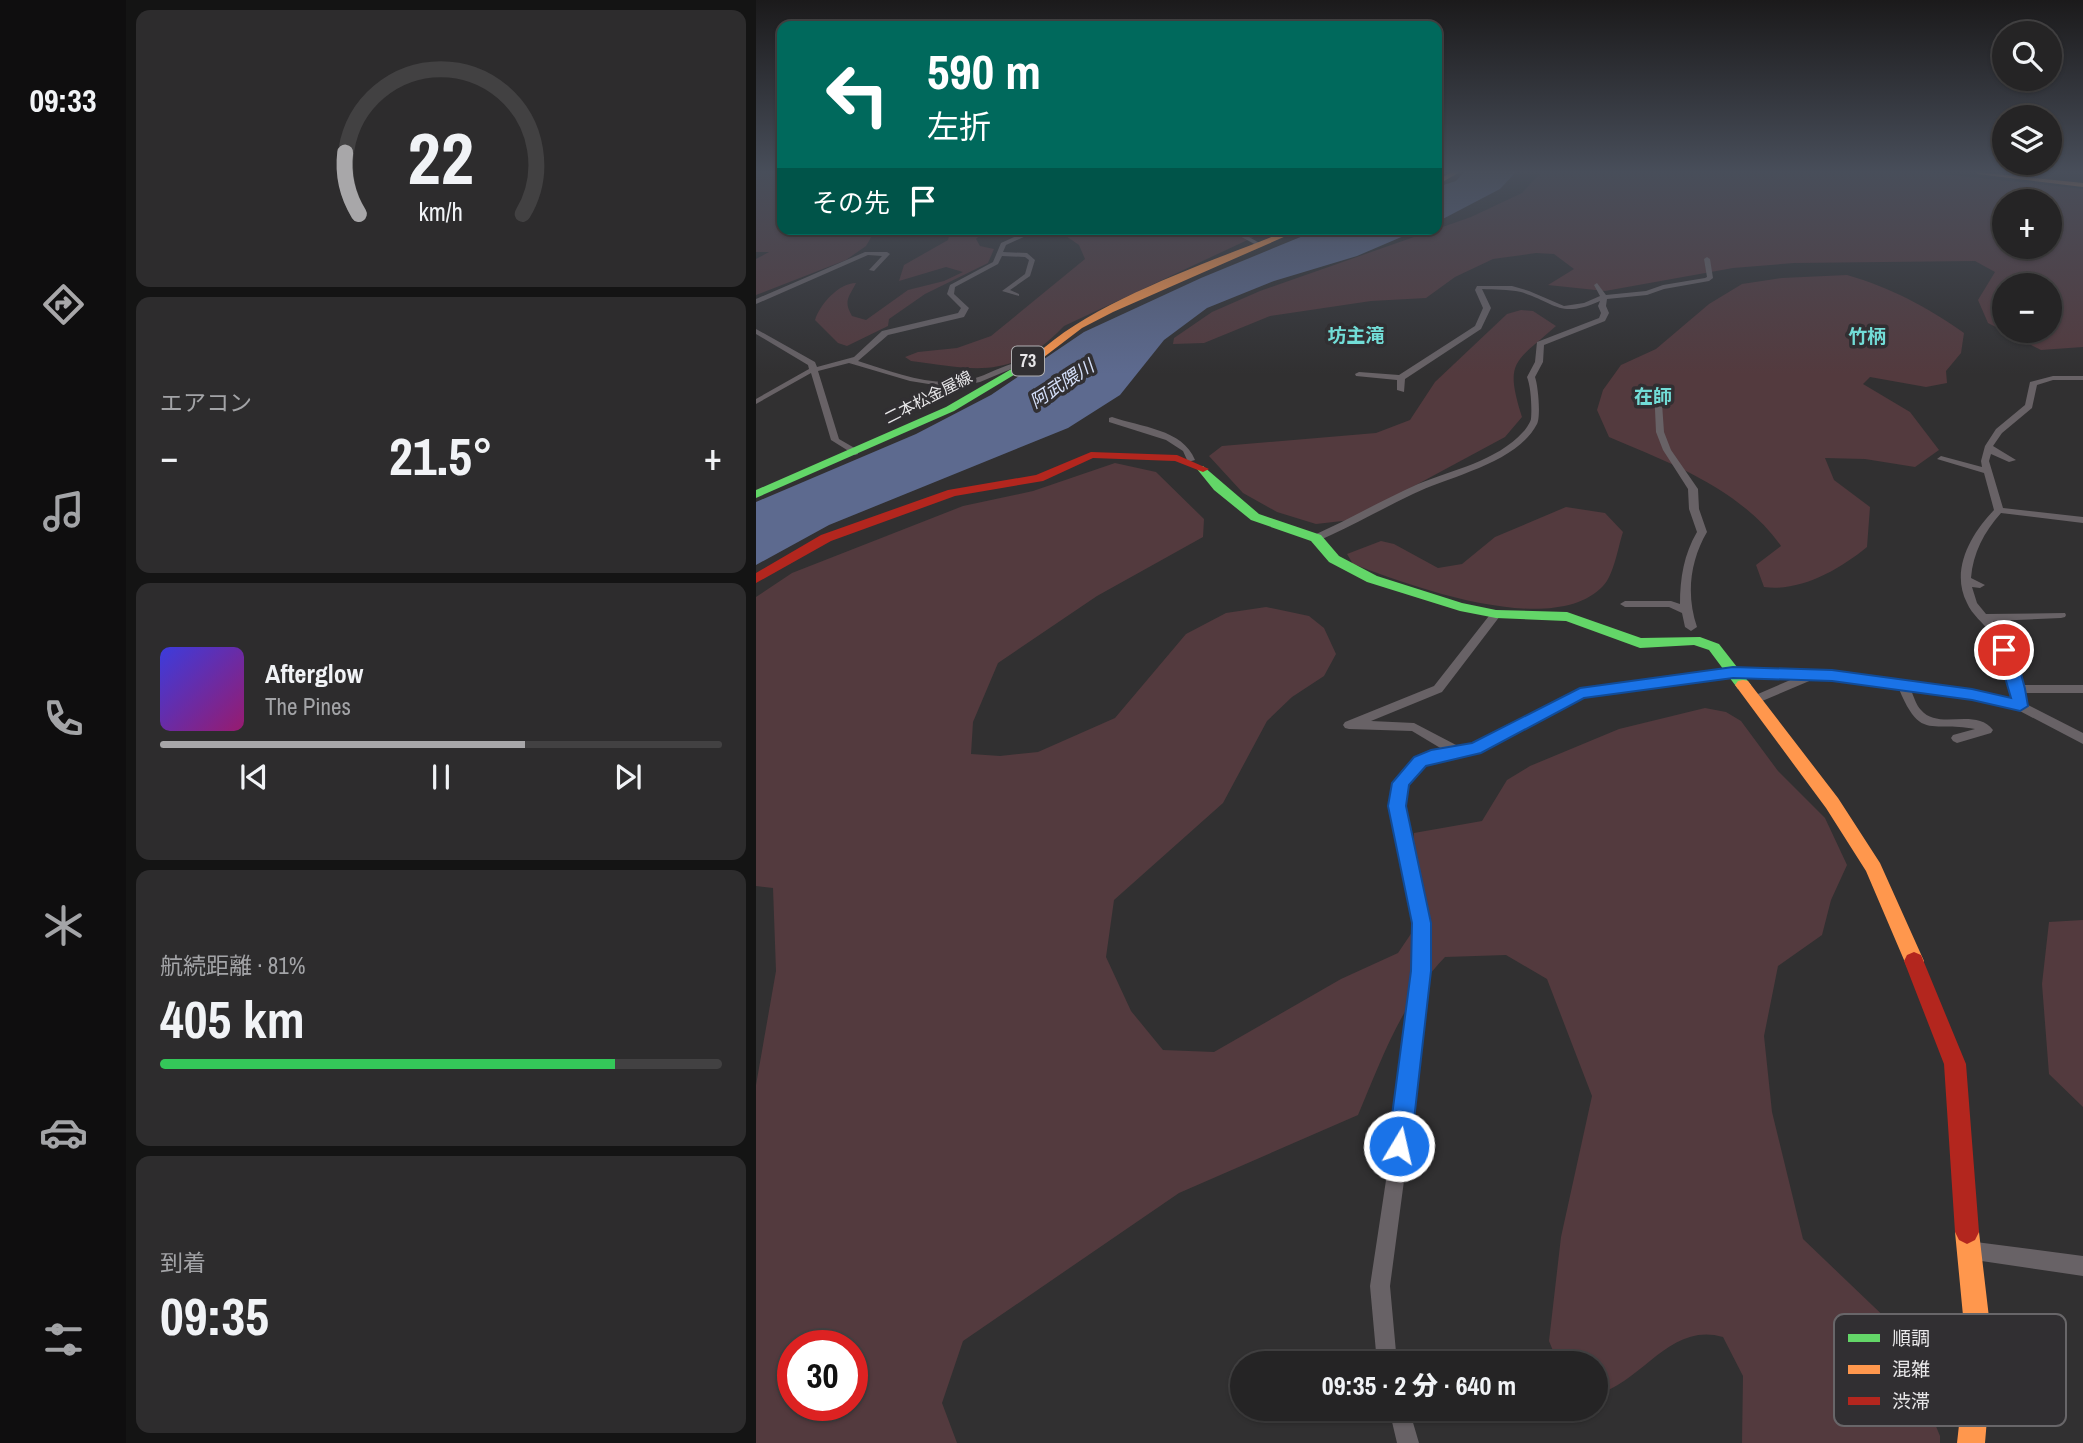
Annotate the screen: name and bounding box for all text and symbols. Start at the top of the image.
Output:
map controls [1992,21,2062,343]
button: search [1992,21,2062,91]
text: 590 m [927,38,1041,104]
icon: left [812,49,903,140]
text: 09:33 [29,79,97,122]
text: 左折 [927,105,991,148]
button: layers [1992,105,2062,175]
text: 22 [408,110,474,208]
icon: arrive [904,182,942,220]
text: その先 [812,185,890,220]
button: + [1992,189,2062,259]
text: km/h [419,195,463,229]
button: − [1992,273,2062,343]
icon: directions [39,280,88,329]
district label: 坊主滝 [1327,322,1385,348]
district label: 竹柄 [1848,323,1886,349]
road number: 73 [1012,346,1044,376]
water label: 阿武隈川 [1025,352,1100,414]
street label: 二本松金屋線 [880,365,976,429]
district label: 在師 [1634,383,1672,409]
text: エアコン [160,387,252,418]
text: 21.5° [389,421,493,491]
text: − [160,431,178,482]
text: + [704,431,722,482]
icon: music [39,487,88,536]
pin [1974,620,2034,680]
icon: arrive [1985,631,2023,669]
text: Afterglow [265,656,363,691]
text: The Pines [265,691,351,722]
icon: phone [39,694,88,743]
icon: previous [235,758,273,796]
icon: pause [422,758,460,796]
icon: next [609,758,647,796]
icon: climate [39,901,88,950]
text: 航続距離 · 81% [160,950,305,981]
text: 405 km [160,984,305,1054]
icon: car [39,1108,88,1157]
position arrow [1362,1109,1436,1183]
text: 到着 [160,1247,206,1278]
text: 09:35 [160,1281,269,1351]
legend [1834,1314,2066,1426]
icon: filters [39,1315,88,1364]
text: 順調 [1892,1325,1930,1351]
speed limit sign: 30 [777,1330,868,1421]
text: 混雑 [1892,1356,1930,1382]
text: 09:35 · 2 分 · 640 m [1322,1368,1516,1403]
text: 渋滞 [1892,1388,1930,1414]

